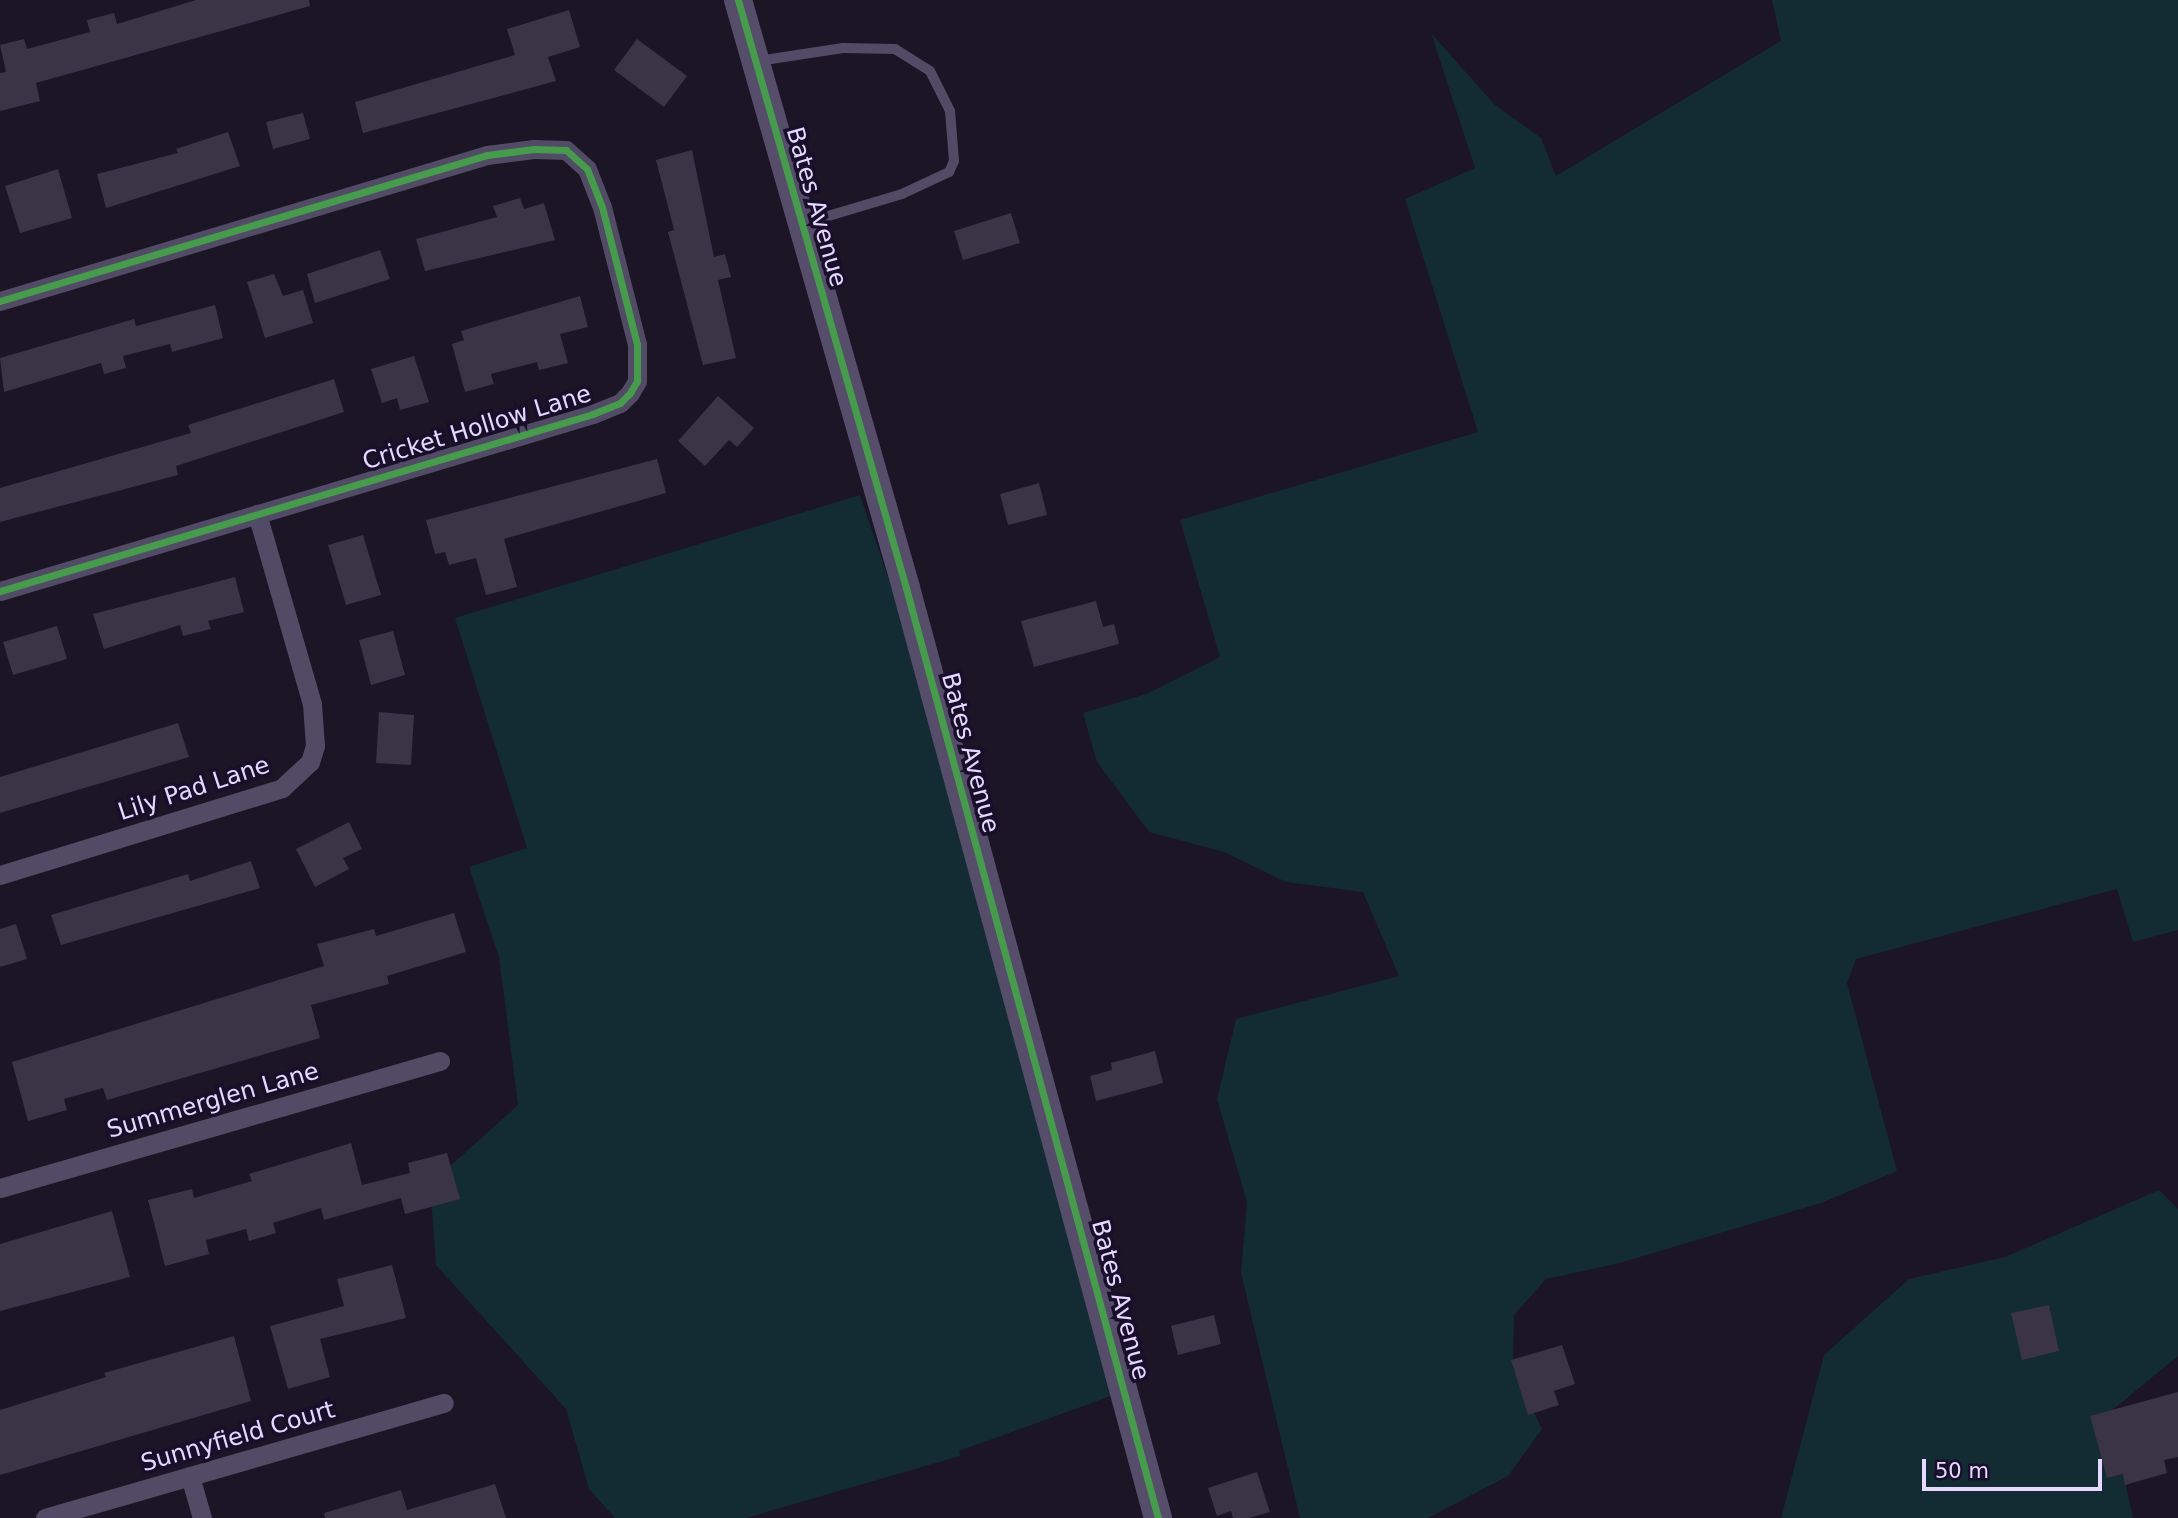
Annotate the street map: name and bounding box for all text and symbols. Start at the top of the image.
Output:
street label: Bates Avenue [779,124,853,290]
street label: Cricket Hollow Lane [359,380,595,476]
street label: Bates Avenue [935,670,1005,836]
street label: Lily Pad Lane [115,751,273,827]
street label: Summerglen Lane [104,1057,322,1145]
street label: Bates Avenue [1085,1217,1155,1383]
street label: Sunnyfield Court [138,1396,338,1478]
scale bar [1926,1444,2106,1488]
text: 50 m [1935,1459,1989,1483]

